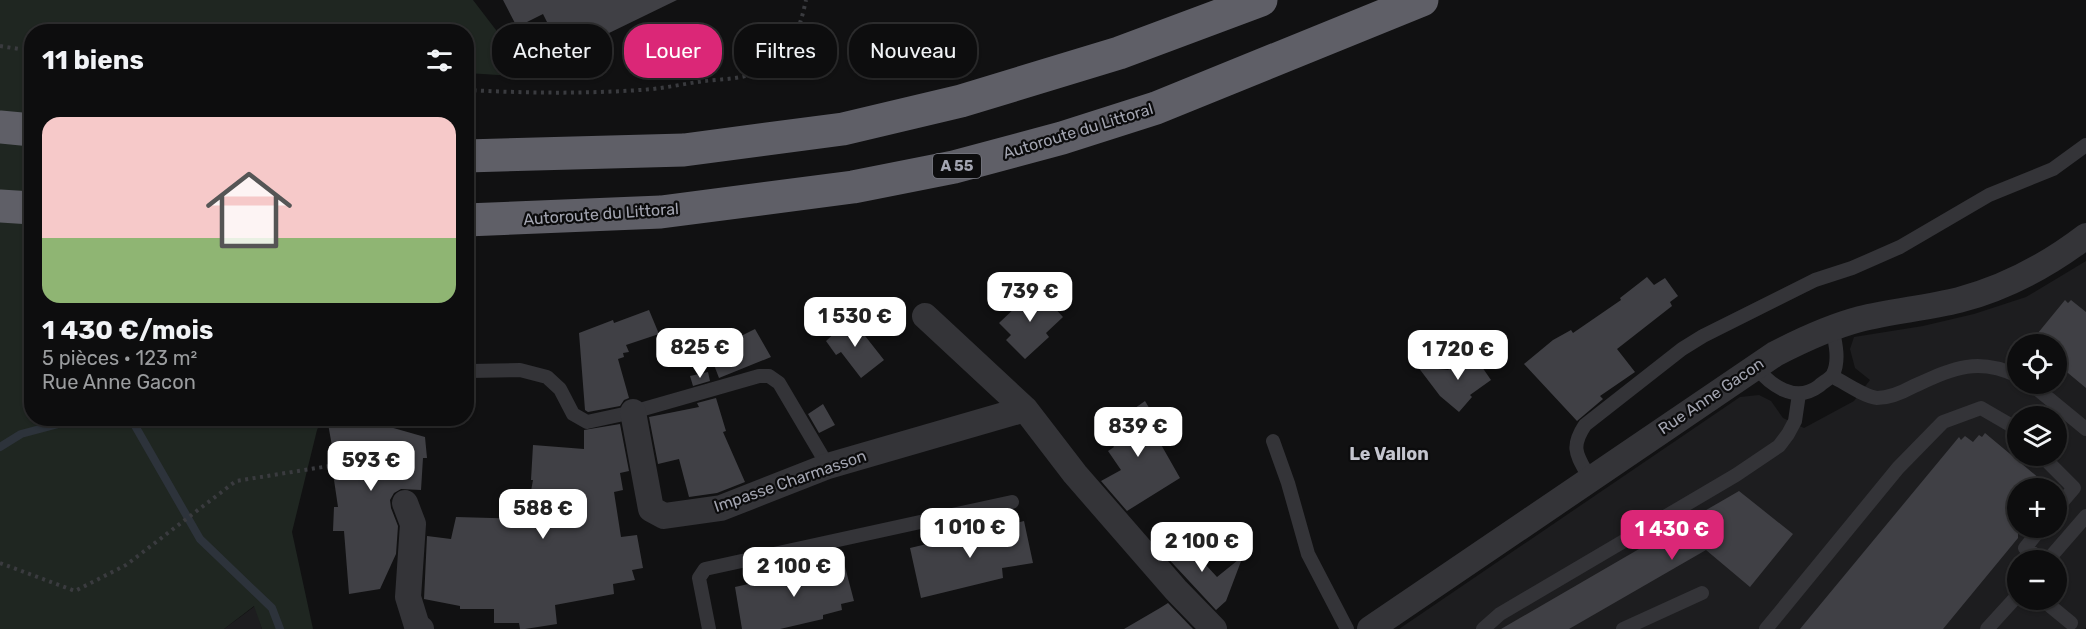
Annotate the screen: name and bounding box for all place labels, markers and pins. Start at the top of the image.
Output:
pin: 739 € [988,272,1072,323]
pin: 1 530 € [800,297,910,348]
pin: 825 € [658,328,742,379]
pin: 1 720 € [1403,330,1513,381]
pin: 839 € [1096,407,1180,458]
pin: 593 € [329,441,413,492]
pin: 588 € [501,489,585,540]
pin: 1 010 € [915,508,1025,559]
pin: 1 430 € [1617,510,1727,561]
pin: 2 100 € [1147,522,1257,573]
pin: 2 100 € [739,547,849,598]

